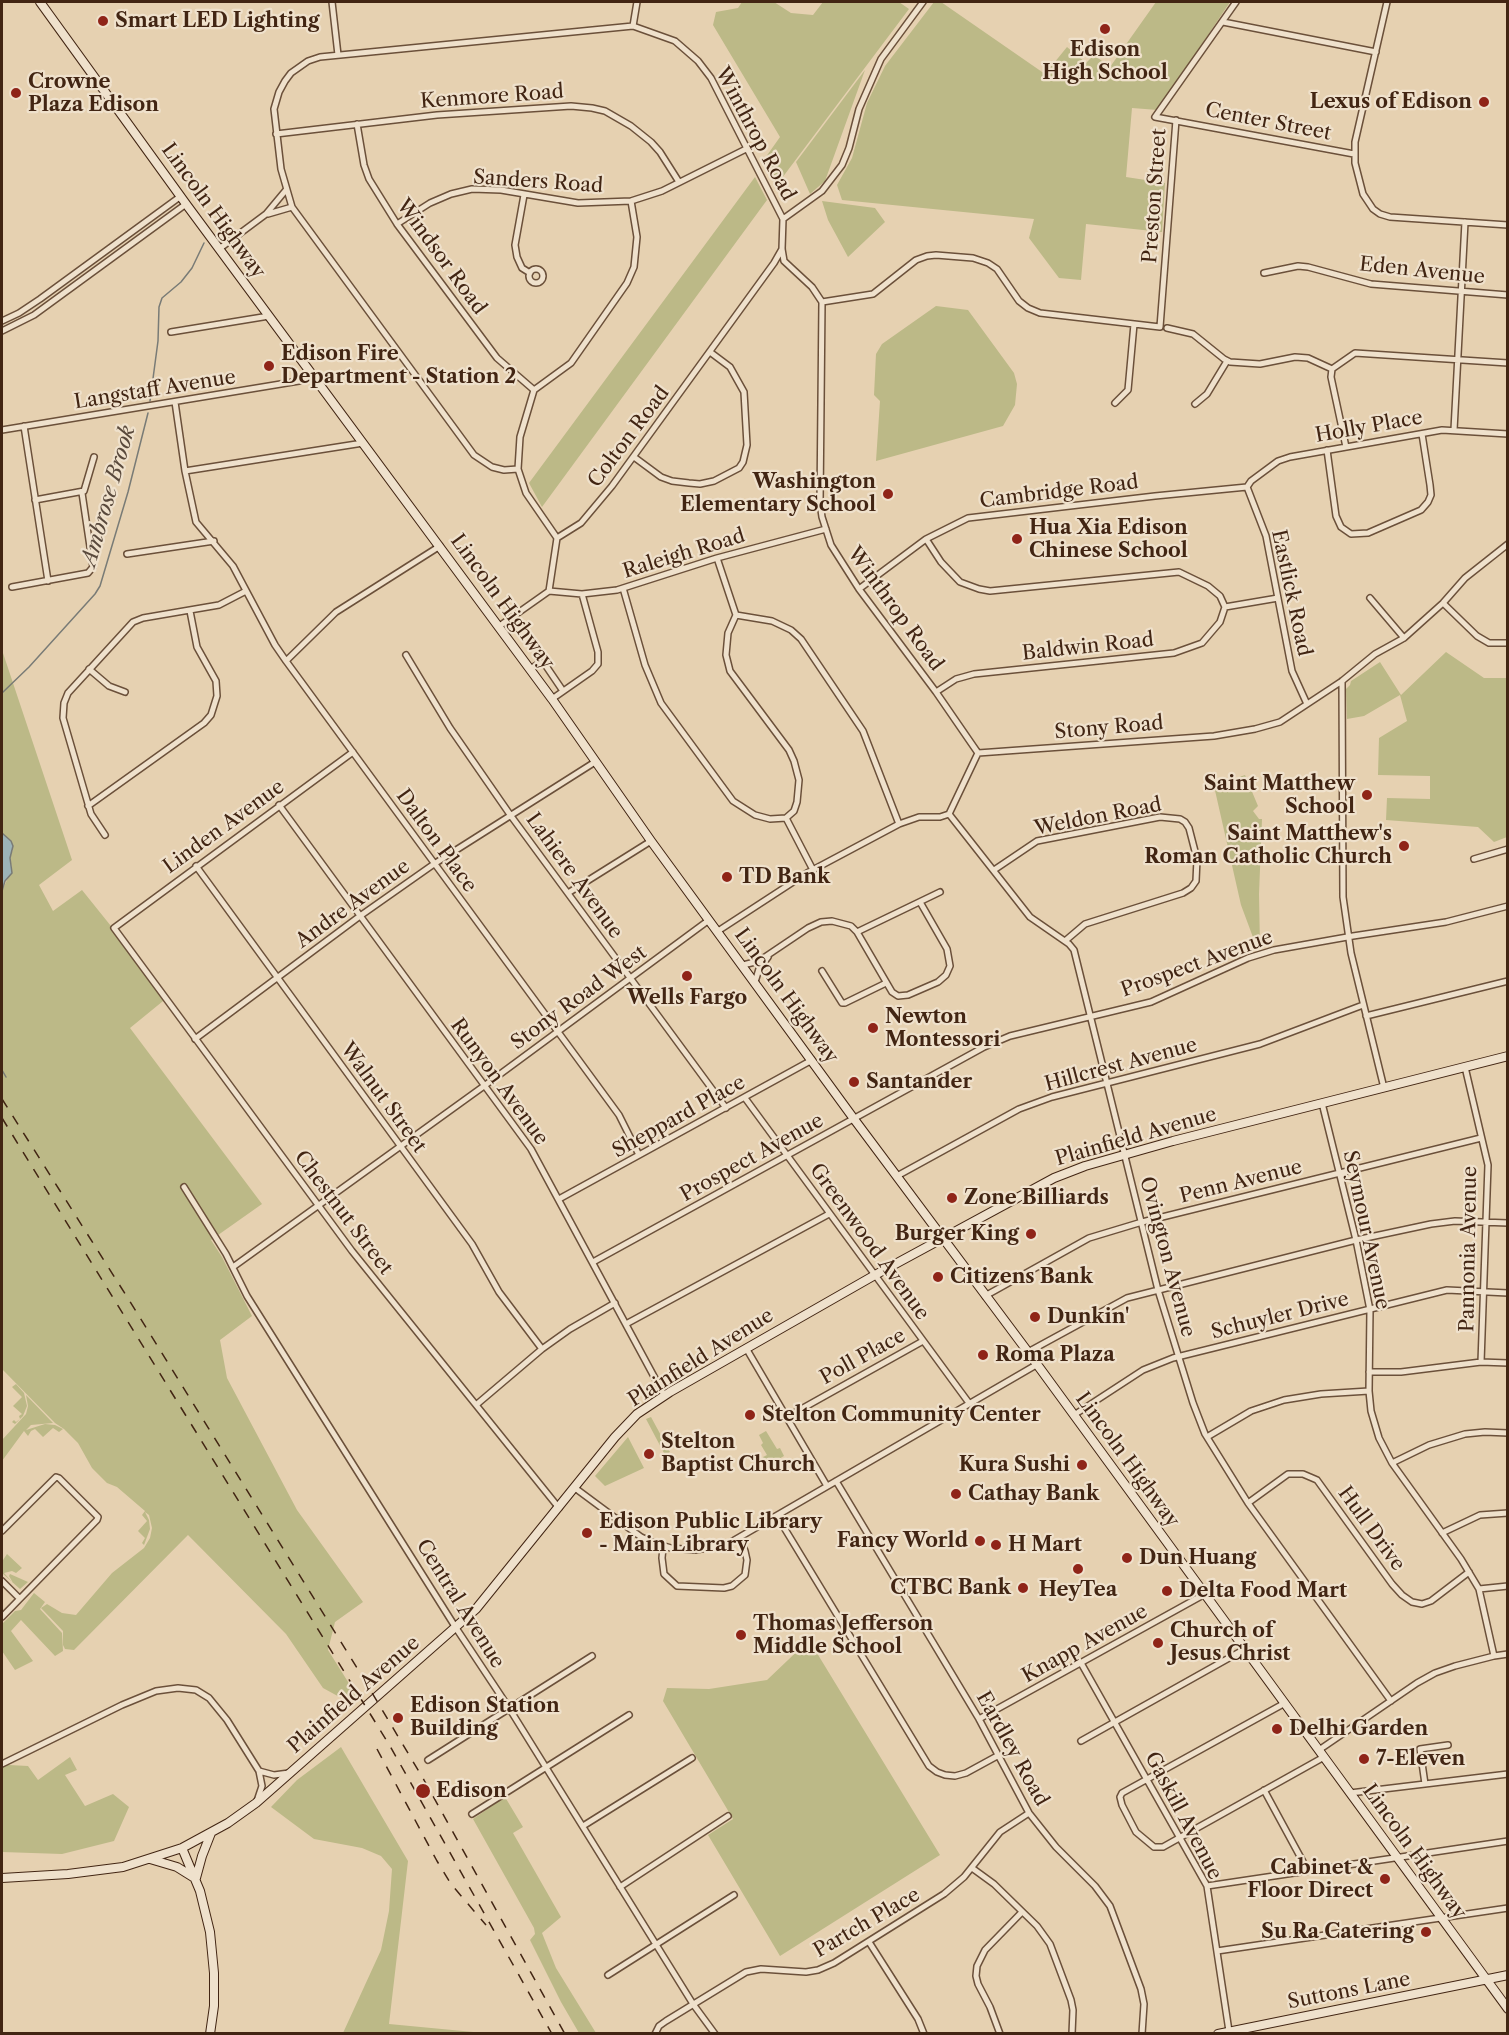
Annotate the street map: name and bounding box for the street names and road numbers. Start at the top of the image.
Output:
street label: Winthrop Road [710,63,800,205]
street label: Kenmore Road [419,80,565,114]
street label: Center Street [1203,98,1333,146]
street label: Preston Street [1138,128,1172,264]
street label: Lincoln Highway [156,139,270,283]
street label: Sanders Road [472,165,604,199]
street label: Windsor Road [391,195,491,319]
street label: Eden Avenue [1358,252,1486,290]
street label: Langstaff Avenue [73,365,237,415]
street label: Colton Road [583,382,675,492]
street label: Holly Place [1313,406,1425,448]
street label: Cambridge Road [978,470,1140,514]
street label: Raleigh Road [620,524,748,584]
street label: Eastlick Road [1266,527,1316,659]
street label: Lincoln Highway [445,530,559,674]
street label: Winthrop Road [842,542,948,676]
street label: Baldwin Road [1021,628,1155,666]
street label: Stony Road [1054,711,1164,745]
street label: Linden Avenue [159,775,289,879]
street label: Dalton Place [391,785,481,897]
street label: Weldon Road [1032,793,1164,841]
street label: Lahiere Avenue [520,809,628,943]
street label: Andre Avenue [291,855,415,953]
street label: Lincoln Highway [729,924,843,1068]
street label: Prospect Avenue [1118,925,1276,1003]
street label: Stony Road West [507,941,651,1055]
street label: Runyon Avenue [445,1014,553,1150]
street label: Hillcrest Avenue [1042,1033,1200,1097]
street label: Walnut Street [335,1038,431,1158]
street label: Sheppard Place [608,1071,750,1163]
street label: Plainfield Avenue [1053,1102,1219,1172]
street label: Prospect Avenue [676,1109,828,1207]
street label: Chestnut Street [289,1146,397,1280]
street label: Seymour Avenue [1337,1148,1395,1312]
street label: Penn Avenue [1177,1155,1305,1209]
street label: Greenwood Avenue [804,1159,934,1325]
street label: Pannonia Avenue [1456,1166,1482,1332]
street label: Ovington Avenue [1134,1174,1200,1340]
street label: Schuyler Drive [1209,1287,1351,1345]
street label: Plainfield Avenue [624,1304,778,1412]
street label: Poll Place [816,1324,910,1390]
street label: Lincoln Highway [1070,1388,1184,1532]
street label: Hull Drive [1332,1482,1410,1576]
street label: Central Avenue [411,1535,509,1673]
street label: Knapp Avenue [1018,1600,1152,1688]
street label: Plainfield Avenue [283,1631,425,1759]
street label: Eardley Road [971,1687,1053,1811]
street label: Gaskill Avenue [1139,1748,1227,1884]
street label: Lincoln Highway [1357,1780,1471,1924]
street label: Partch Place [810,1883,924,1963]
street label: Suttons Lane [1286,1967,1412,2015]

